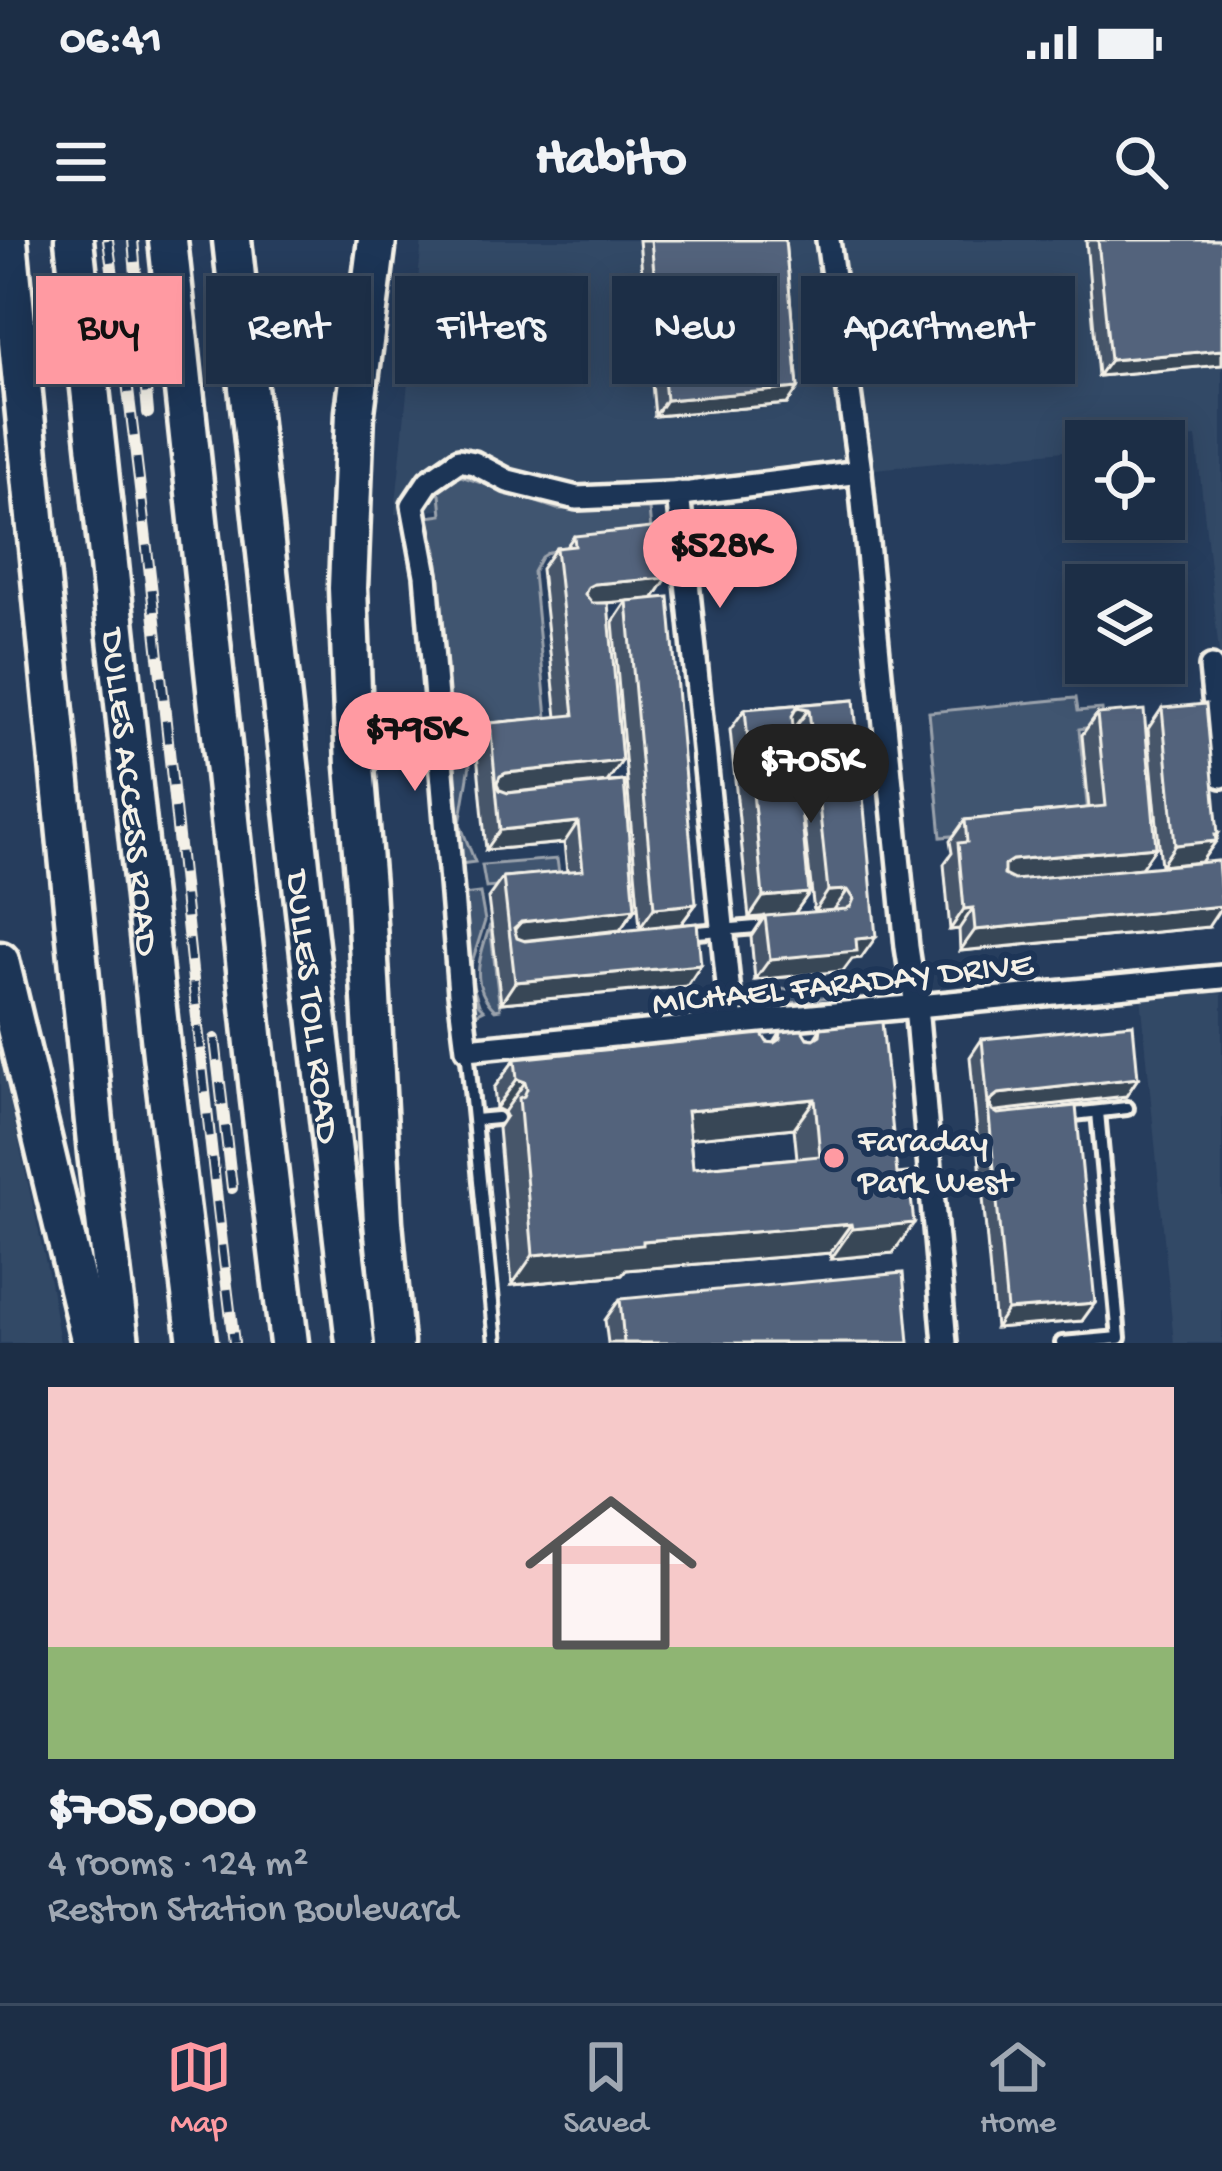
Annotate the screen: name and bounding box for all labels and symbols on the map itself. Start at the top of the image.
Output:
pin: $528K [636,509,804,611]
street label: DULLES ACCESS ROAD [88,625,166,958]
pin: $795K [331,692,499,794]
pin: $705K [727,724,895,826]
street label: DULLES TOLL ROAD [272,867,347,1146]
street label: MICHAEL FARADAY DRIVE [650,945,1037,1028]
place label: Faraday Park West [857,1122,1016,1206]
marker: Faraday Park West [821,1145,847,1171]

